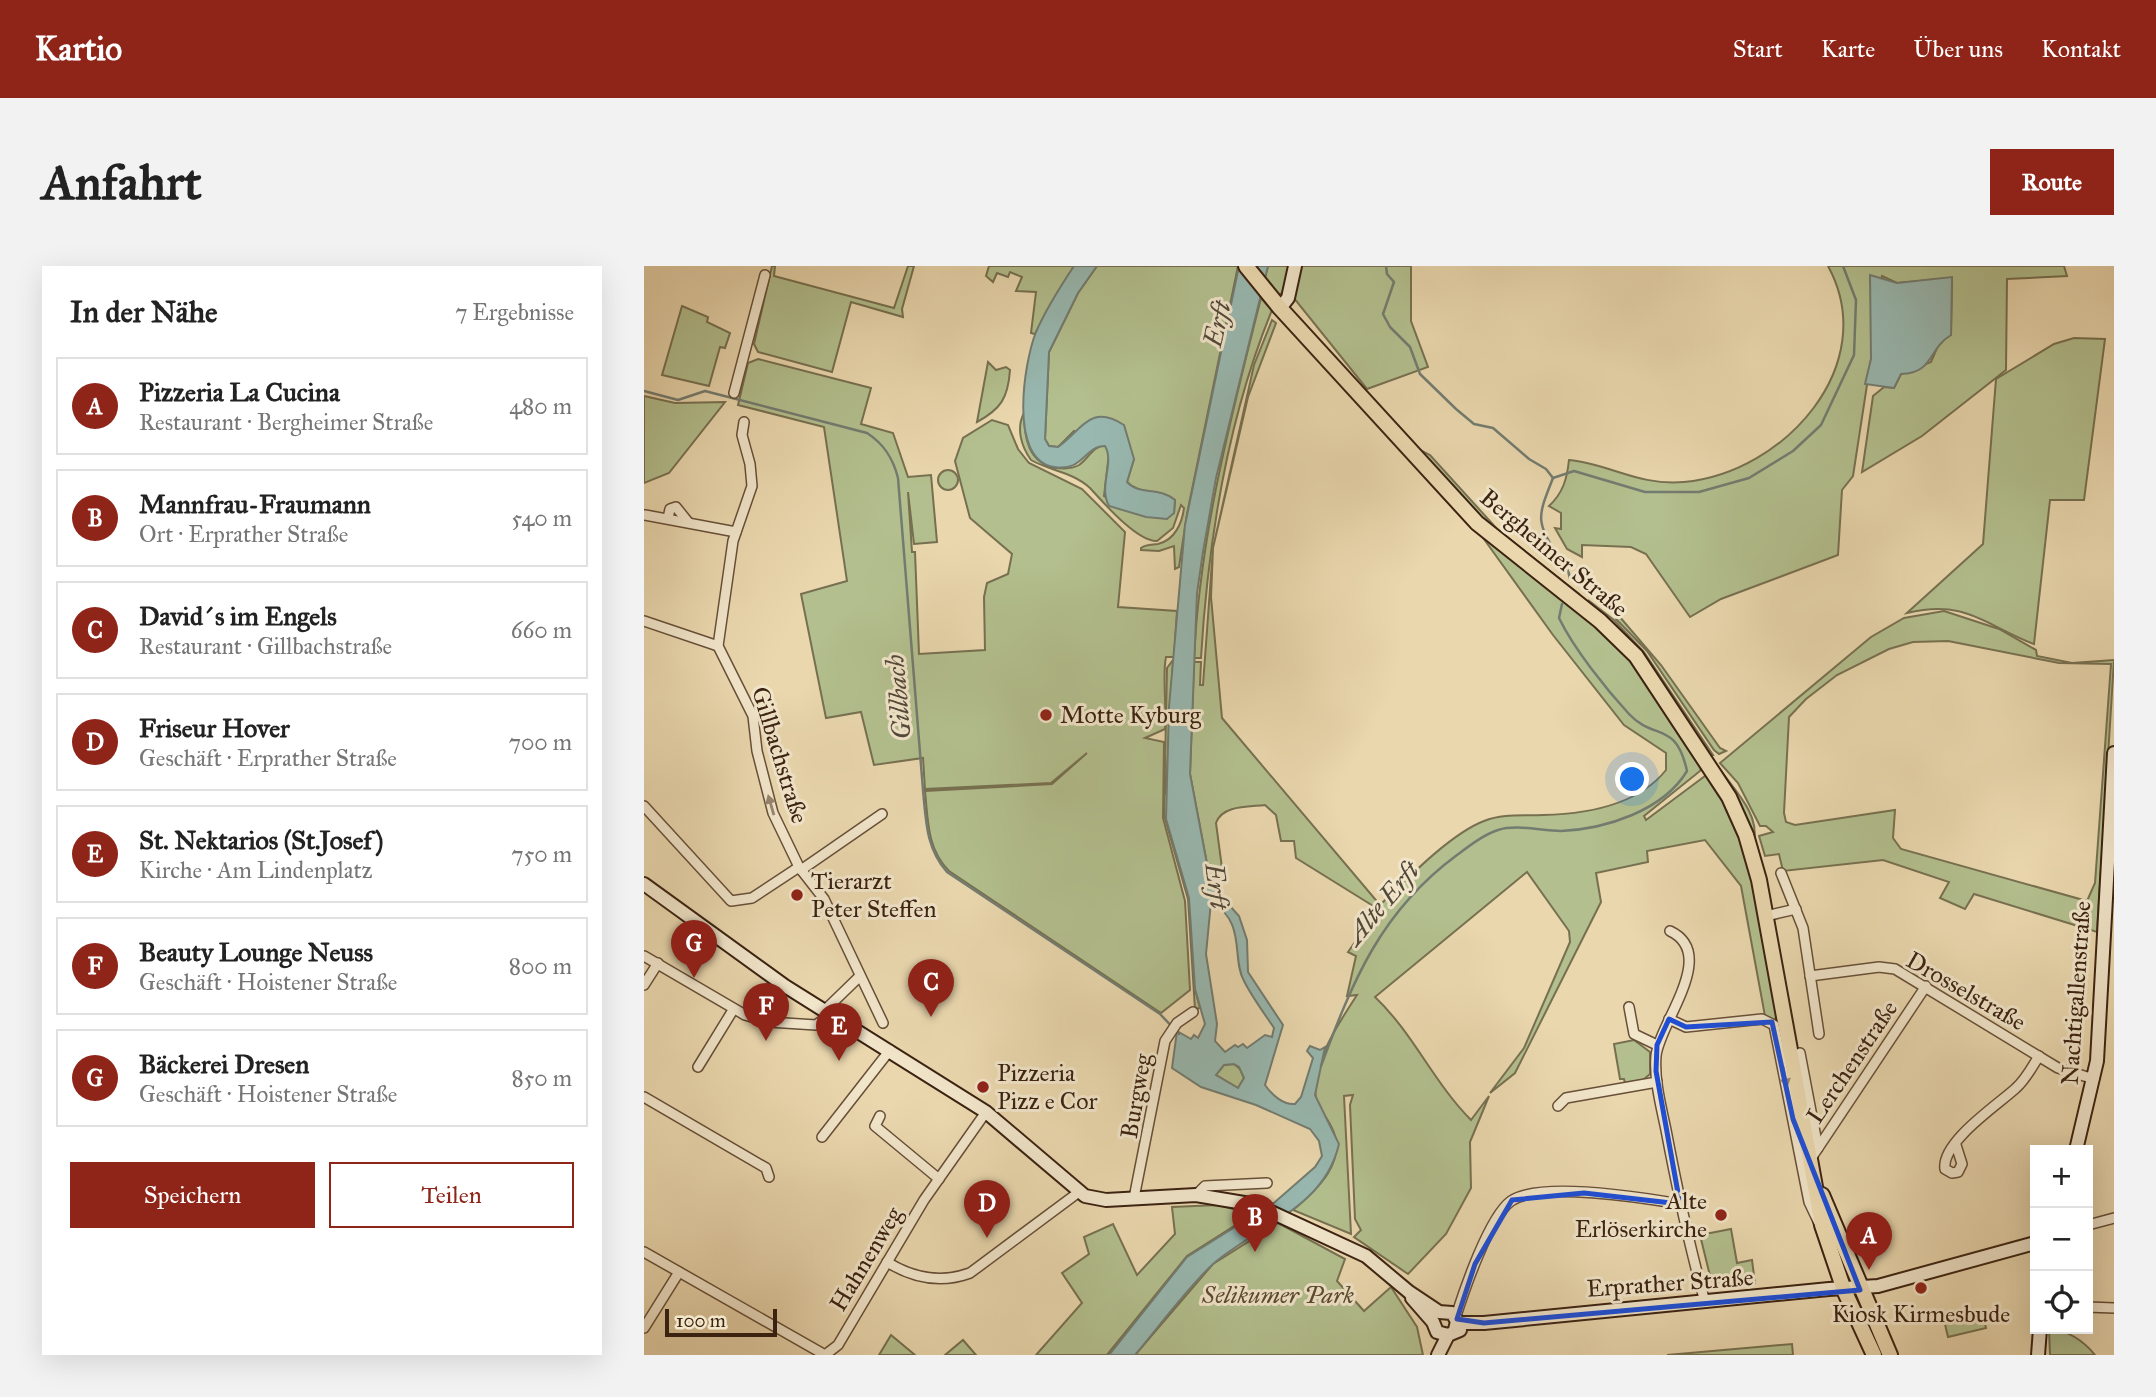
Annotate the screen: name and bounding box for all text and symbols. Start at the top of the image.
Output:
text: Kartio [35,29,122,69]
text: Start [1733,34,1783,64]
text: Karte [1821,34,1875,64]
text: Über uns [1913,34,2003,64]
text: Kontakt [2041,34,2121,64]
button: Route [1990,149,2114,215]
text: Anfahrt [42,153,202,212]
text: In der Nähe [70,294,218,330]
water label: Erft [1196,296,1238,351]
text: 7 Ergebnisse [455,298,574,326]
text: Pizzeria La Cucina [139,376,340,408]
text: A [87,392,103,420]
text: 480 m [509,392,572,420]
text: Restaurant · Bergheimer Straße [139,408,433,436]
street label: Bergheimer Straße [1474,482,1634,624]
text: Mannfrau-Fraumann [139,488,371,520]
text: B [87,504,103,532]
text: 540 m [511,504,572,532]
text: Ort · Erprather Straße [139,520,348,548]
text: David´s im Engels [139,600,337,632]
text: C [87,616,103,644]
text: 660 m [511,616,572,644]
text: Restaurant · Gillbachstraße [139,632,392,660]
water label: Gillbach [878,653,918,741]
street label: Gillbachstraße [745,683,815,827]
place label: Motte Kyburg [1060,700,1202,730]
marker: Motte Kyburg [1038,707,1054,723]
text: Friseur Hover [139,712,290,744]
text: D [86,728,104,756]
text: 700 m [509,728,572,756]
text: Geschäft · Erprather Straße [139,744,397,772]
your location [1615,762,1649,796]
one-way arrow [766,794,776,815]
text: St. Nektarios (St.Josef) [139,824,383,856]
text: E [87,840,103,868]
text: 750 m [511,840,572,868]
water label: Alte Erft [1336,853,1427,953]
text: Kirche · Am Lindenplatz [139,856,372,884]
water label: Erft [1198,860,1236,913]
place label: Tierarzt Peter Steffen [811,866,936,924]
marker: Tierarzt Peter Steffen [789,887,805,903]
street label: Nachtigallenstraße [2055,900,2097,1086]
pin: G [671,920,717,978]
text: Beauty Lounge Neuss [139,936,373,968]
street label: Drosselstraße [1901,945,2031,1037]
text: F [87,952,103,980]
text: 800 m [509,952,572,980]
pin: C [908,959,954,1017]
text: Geschäft · Hoistener Straße [139,968,397,996]
pin: F [743,983,789,1041]
street label: Lerchenstraße [1800,995,1904,1129]
pin: E [816,1003,862,1061]
text: Bäckerei Dresen [139,1048,309,1080]
street label: Burgweg [1114,1050,1158,1141]
place label: Pizzeria Pizz e Cor [997,1058,1097,1116]
text: G [87,1064,103,1092]
text: 850 m [511,1064,572,1092]
one-way arrow [1780,1066,1791,1088]
marker: Pizzeria Pizz e Cor [975,1079,991,1095]
text: Geschäft · Hoistener Straße [139,1080,397,1108]
map controls [2030,1145,2093,1334]
button: + [2030,1145,2093,1208]
button: Speichern [70,1162,315,1228]
button: Teilen [329,1162,574,1228]
pin: D [964,1180,1010,1238]
place label: Alte Erlöserkirche [1575,1186,1707,1244]
pin: B [1232,1194,1278,1252]
street label: Hahnenweg [823,1201,909,1317]
marker: Alte Erlöserkirche [1713,1207,1729,1223]
button: − [2030,1208,2093,1271]
pin: A [1846,1212,1892,1270]
street label: Erprather Straße [1586,1262,1754,1304]
button: locate [2030,1271,2093,1334]
park label: Selikumer Park [1201,1280,1354,1310]
marker: Kiosk Kirmesbude [1913,1280,1929,1296]
place label: Kiosk Kirmesbude [1832,1299,2010,1329]
scale bar [665,1306,777,1338]
text: 100 m [676,1309,726,1332]

